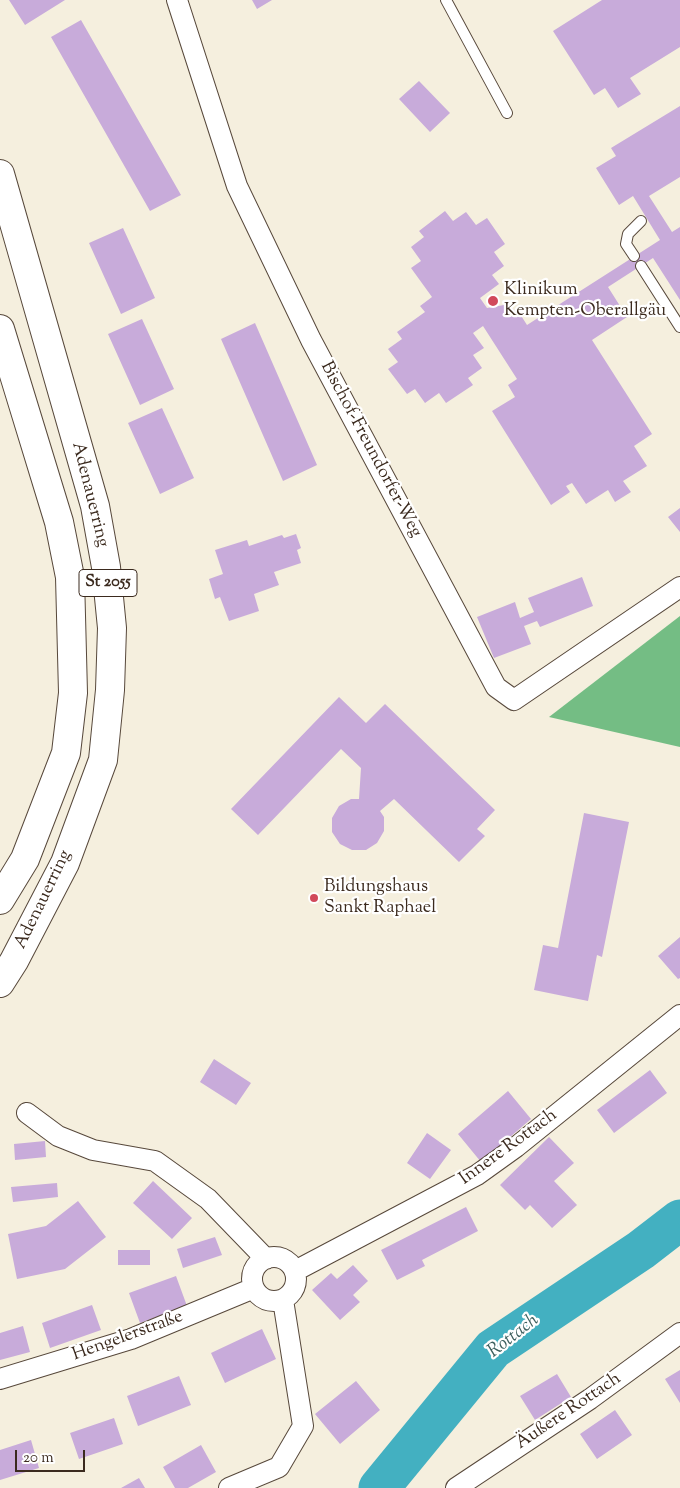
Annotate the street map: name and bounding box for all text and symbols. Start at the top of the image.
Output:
place label: Klinikum Kempten-Oberallgäu [504,280,666,322]
marker: Klinikum Kempten-Oberallgäu [486,294,500,308]
street label: Bischof-Freundorfer-Weg [314,358,426,542]
street label: Adenauerring [66,440,112,550]
road number: St 2055 [79,570,137,596]
street label: Adenauerring [11,847,77,953]
place label: Bildungshaus Sankt Raphael [324,877,436,920]
marker: Bildungshaus Sankt Raphael [308,892,320,904]
street label: Innere Rottach [456,1105,562,1191]
street label: Hengelerstraße [70,1307,186,1367]
water label: Rottach [484,1310,544,1364]
street label: Äußere Rottach [512,1369,626,1455]
scale bar [18,1440,88,1472]
text: 20 m [23,1448,54,1469]

